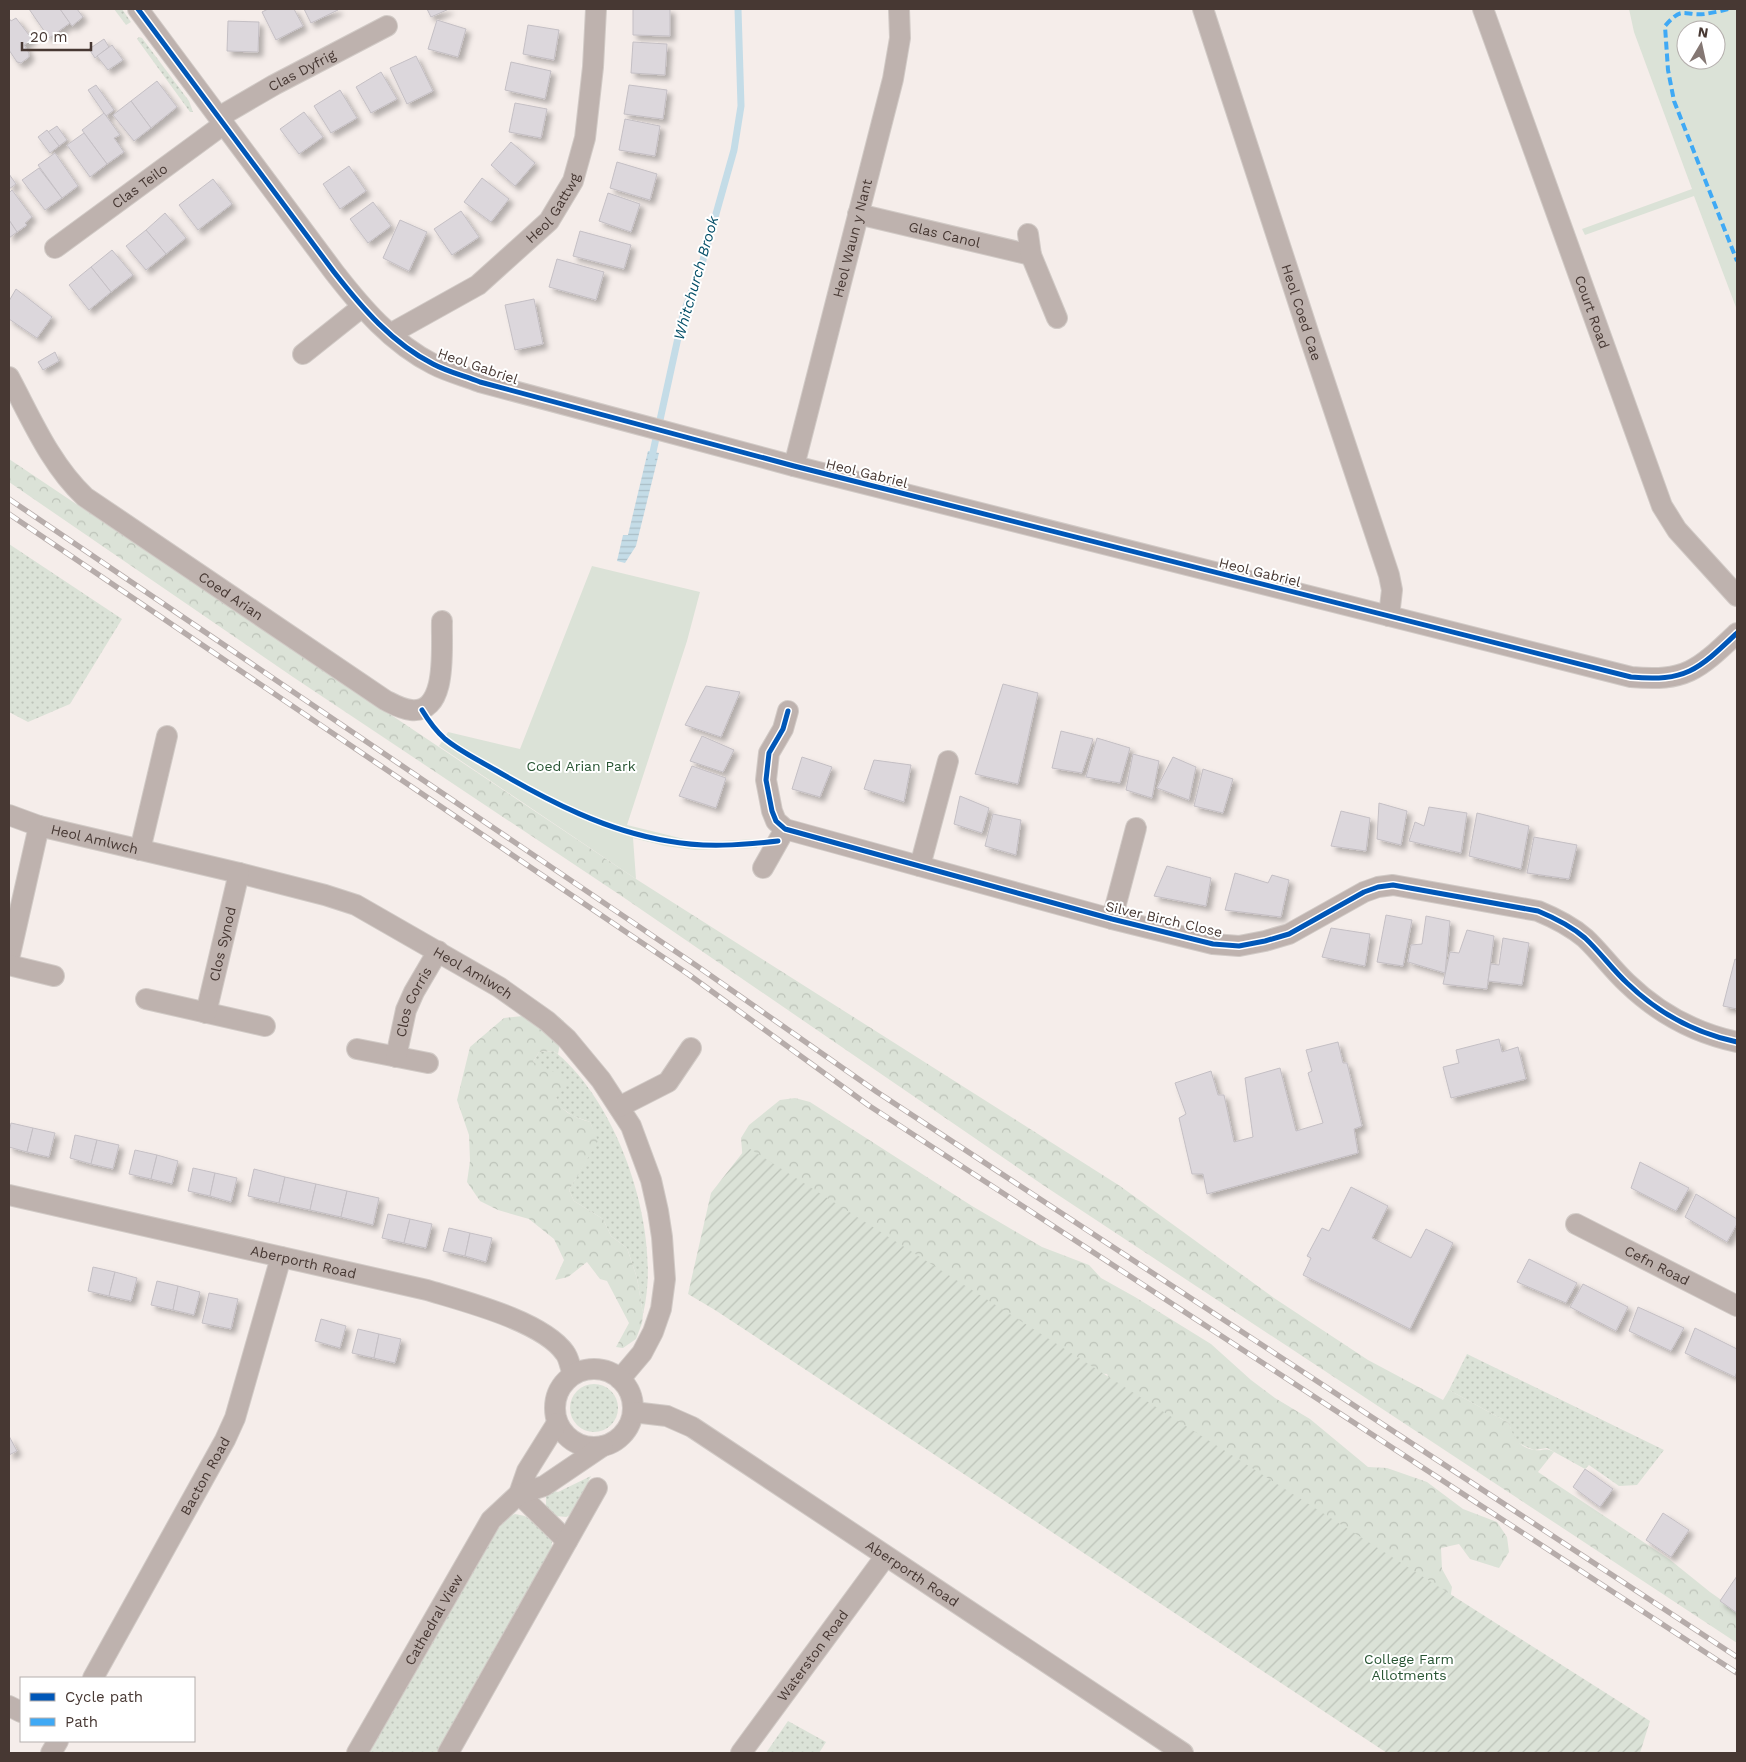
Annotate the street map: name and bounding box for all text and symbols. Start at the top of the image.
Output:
scale bar [22,20,91,52]
north arrow [1676,20,1726,70]
text: N [1697,23,1709,41]
text: 20 m [30,28,68,46]
street label: Clas Dyfrig [265,46,339,95]
street label: Clas Teilo [109,160,171,212]
street label: Heol Gattwg [522,171,583,246]
street label: Heol Waun y Nant [829,177,875,299]
water label: Whitchurch Brook [670,213,723,342]
street label: Glas Canol [907,218,983,251]
street label: Heol Coed Cae [1279,262,1325,363]
street label: Court Road [1572,273,1613,351]
street label: Heol Gabriel [436,345,521,387]
street label: Heol Gabriel [824,455,910,491]
street label: Heol Gabriel [1217,554,1303,590]
street label: Coed Arian [196,568,266,623]
park label: Coed Arian Park [526,758,636,774]
street label: Heol Amlwch [49,821,140,857]
street label: Silver Birch Close [1104,898,1224,940]
street label: Clos Synod [206,905,239,983]
street label: Heol Amlwch [431,943,516,1002]
street label: Clos Corris [392,964,435,1039]
street label: Aberporth Road [249,1242,358,1282]
street label: Cefn Road [1622,1242,1692,1288]
street label: Bacton Road [177,1434,233,1518]
street label: Aberporth Road [863,1537,962,1610]
street label: Cathedral View [401,1571,466,1668]
street label: Waterston Road [774,1607,851,1704]
park label: College Farm Allotments [1364,1651,1454,1683]
legend [20,1677,195,1742]
text: Cycle path [65,1688,143,1706]
text: Path [65,1713,98,1731]

